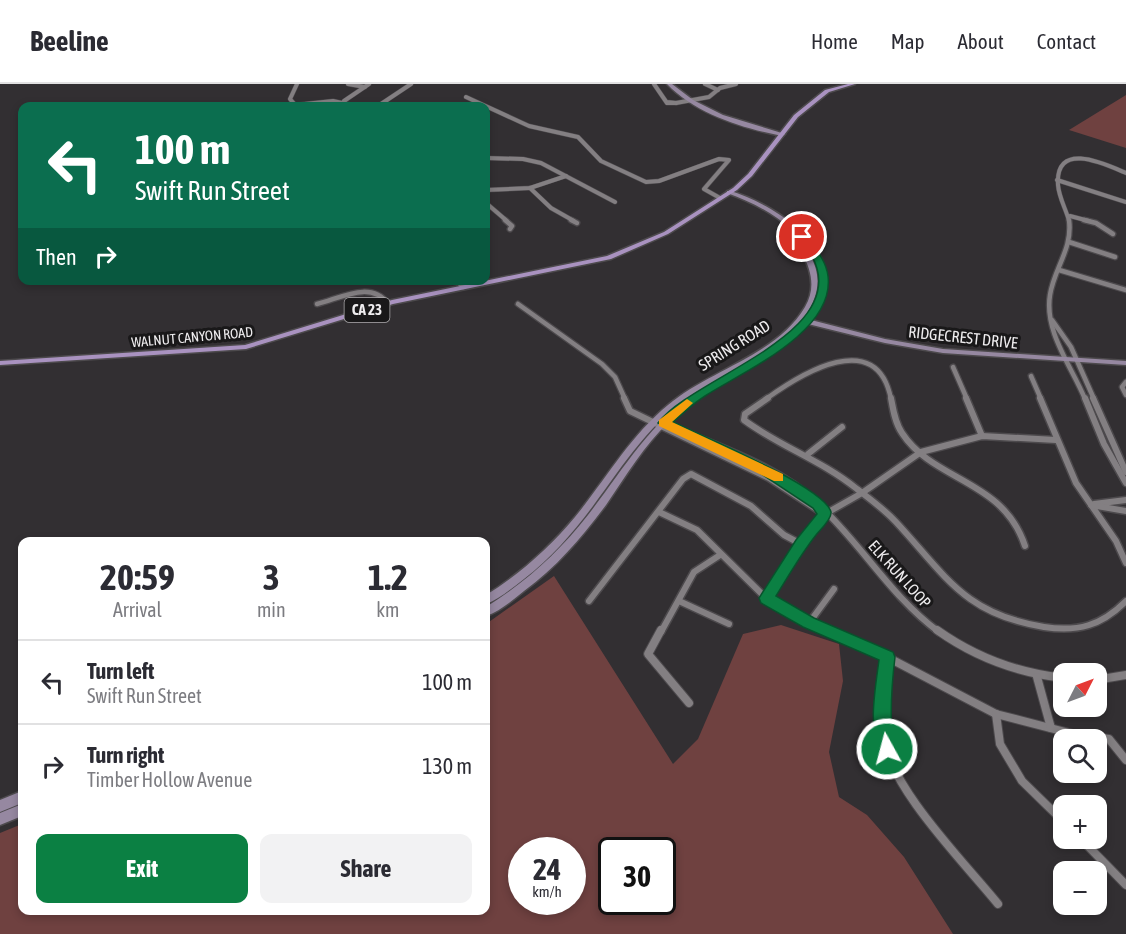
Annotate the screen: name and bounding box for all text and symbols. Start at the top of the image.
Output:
text: Beeline [30,25,109,57]
text: Home [811,29,858,53]
text: Map [891,29,925,53]
text: About [958,29,1004,53]
text: Contact [1037,29,1096,53]
text: 100 m [135,125,230,173]
icon: left [36,126,114,204]
text: Swift Run Street [135,175,290,206]
pin [776,211,827,262]
icon: arrive [785,220,818,253]
icon: right [89,240,122,273]
text: Then [36,244,77,270]
road number: CA 23 [344,298,389,322]
street label: SPRING ROAD [695,316,773,374]
street label: RIDGECREST DRIVE [907,322,1019,352]
street label: WALNUT CANYON ROAD [131,324,254,350]
street label: ELK RUN LOOP [865,537,935,612]
text: 20:59 [100,556,175,598]
text: 3 [263,556,280,598]
text: 1.2 [368,556,408,598]
text: Arrival [113,598,162,621]
text: min [257,598,286,621]
text: km [376,598,399,621]
text: Turn left [87,658,154,684]
north arrow [1053,663,1107,717]
map controls [1053,663,1107,915]
icon: left [36,666,69,699]
text: 100 m [422,669,472,695]
text: Swift Run Street [87,684,202,707]
position arrow [855,717,919,781]
button: search [1053,729,1107,783]
text: Turn right [87,742,164,768]
icon: right [36,750,69,783]
text: 130 m [422,753,472,779]
text: Timber Hollow Avenue [87,768,252,791]
button: + [1053,795,1107,849]
button: Exit [36,834,248,903]
button: Share [260,834,472,903]
speed limit sign: 30 [598,837,676,915]
text: 24 [533,852,561,886]
button: − [1053,861,1107,915]
text: km/h [532,883,562,900]

